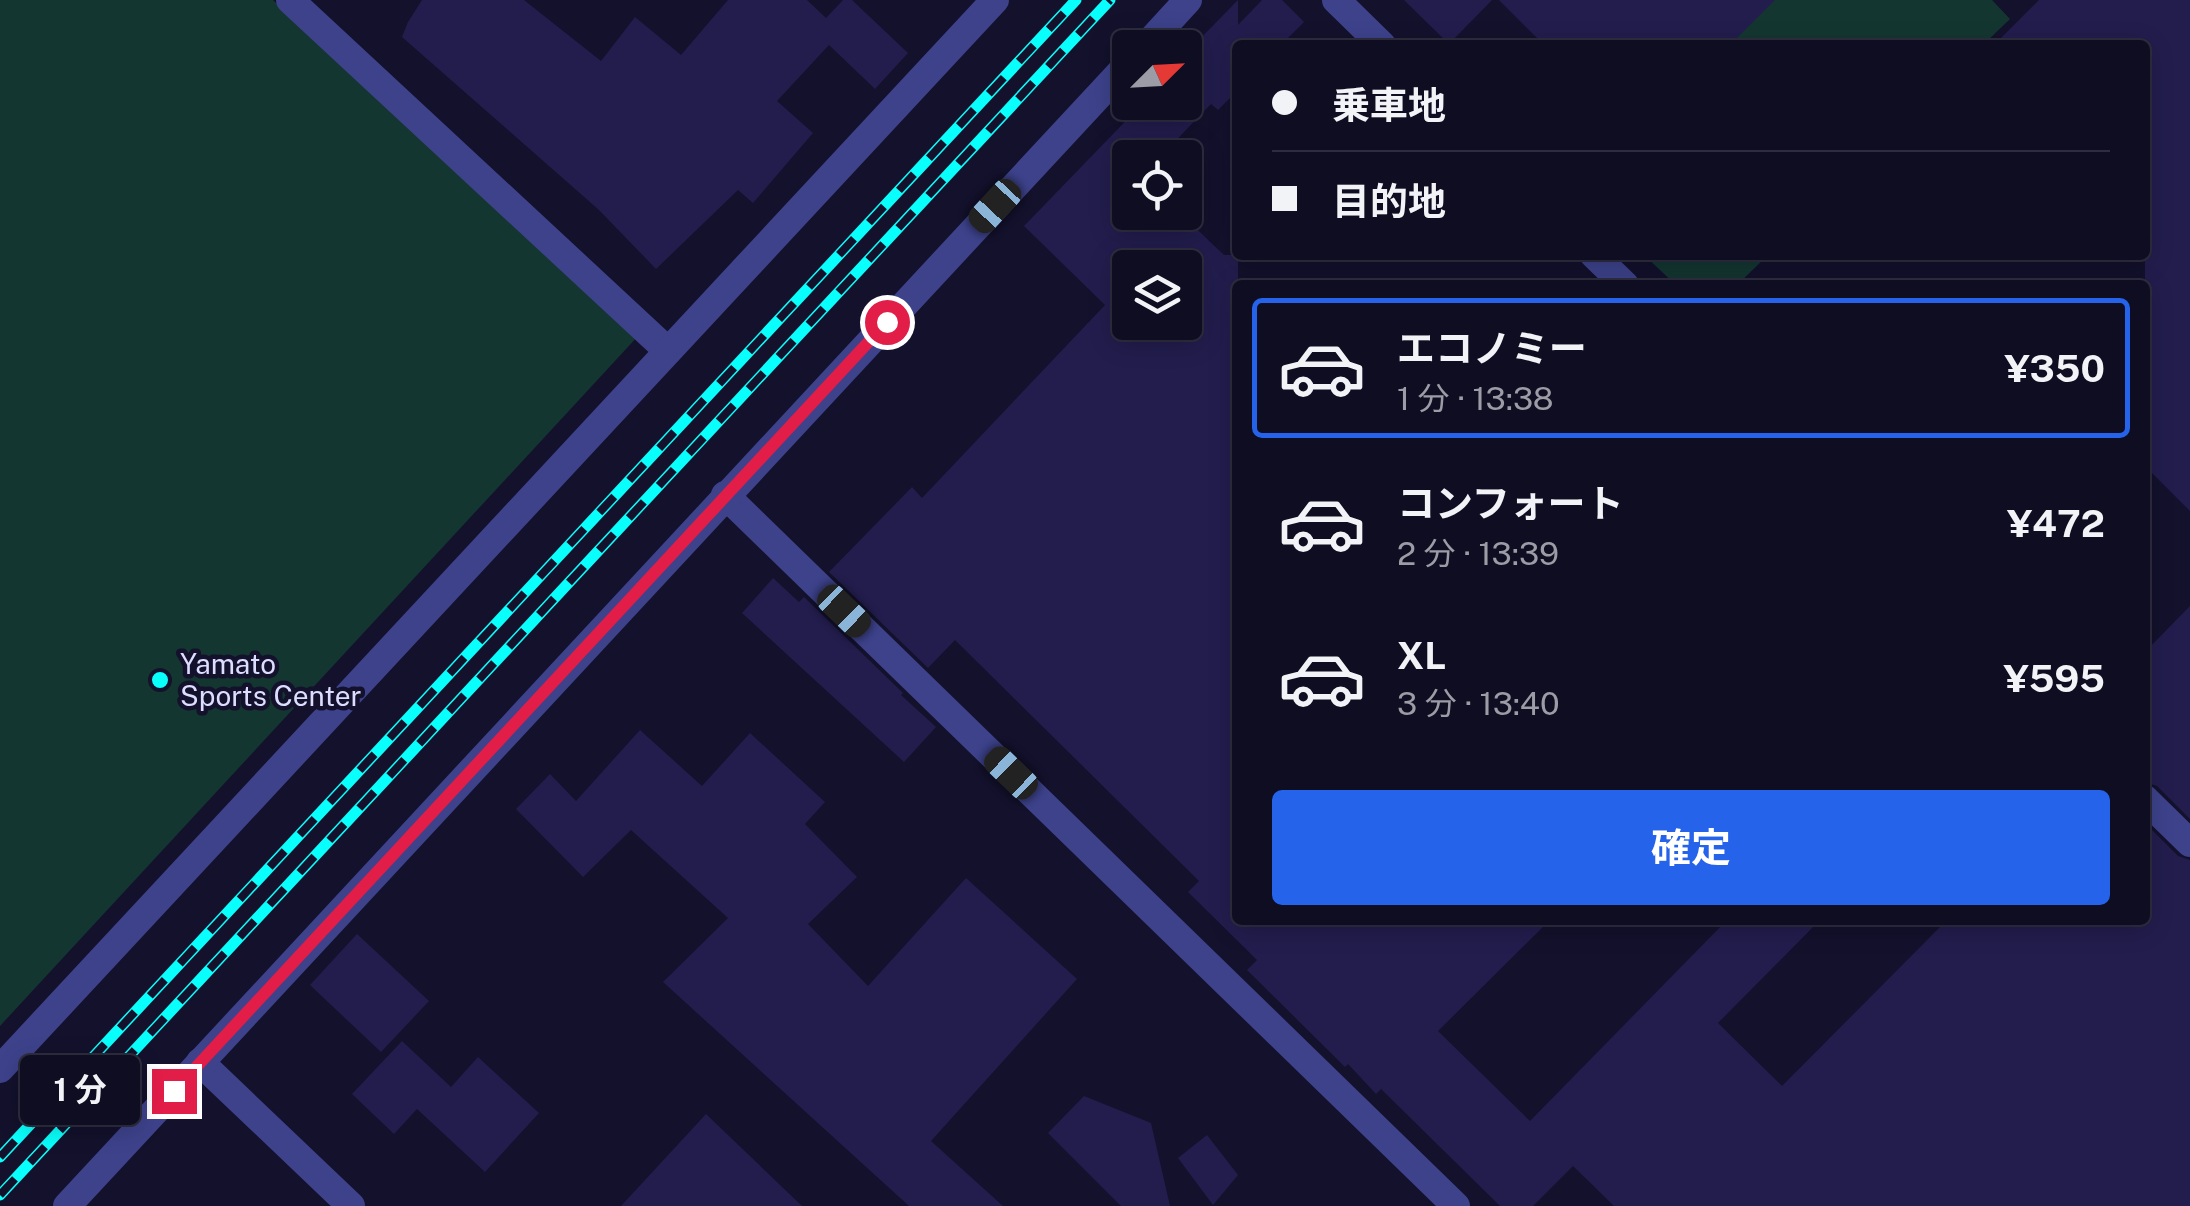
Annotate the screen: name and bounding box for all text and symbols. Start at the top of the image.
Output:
north arrow [1112,30,1202,120]
map controls [1112,30,1202,340]
text: 乗車地 [1332,83,1446,128]
button: locate [1112,140,1202,230]
car [964,174,1026,238]
text: 目的地 [1332,179,1446,224]
button: layers [1112,250,1202,340]
route start [865,300,910,345]
icon: car [1277,323,1367,413]
text: エコノミー [1397,326,1587,371]
text: ¥350 [2005,346,2105,391]
text: 1 分 · 13:38 [1397,380,1554,417]
icon: car [1277,478,1367,568]
text: コンフォート [1397,481,1624,526]
text: ¥472 [2007,501,2105,546]
text: 2 分 · 13:39 [1397,535,1559,572]
car [812,579,876,643]
icon: car [1277,633,1367,723]
text: XL [1397,633,1446,678]
place label: Yamato Sports Center [180,647,362,712]
text: ¥595 [2004,656,2105,701]
marker: Yamato Sports Center [149,669,171,691]
text: 3 分 · 13:40 [1397,685,1560,722]
car [979,741,1043,805]
button: 確定 [1272,790,2110,905]
callout: 1 分 [19,1056,139,1126]
route end [152,1069,197,1114]
text: 1 分 [54,1071,106,1108]

